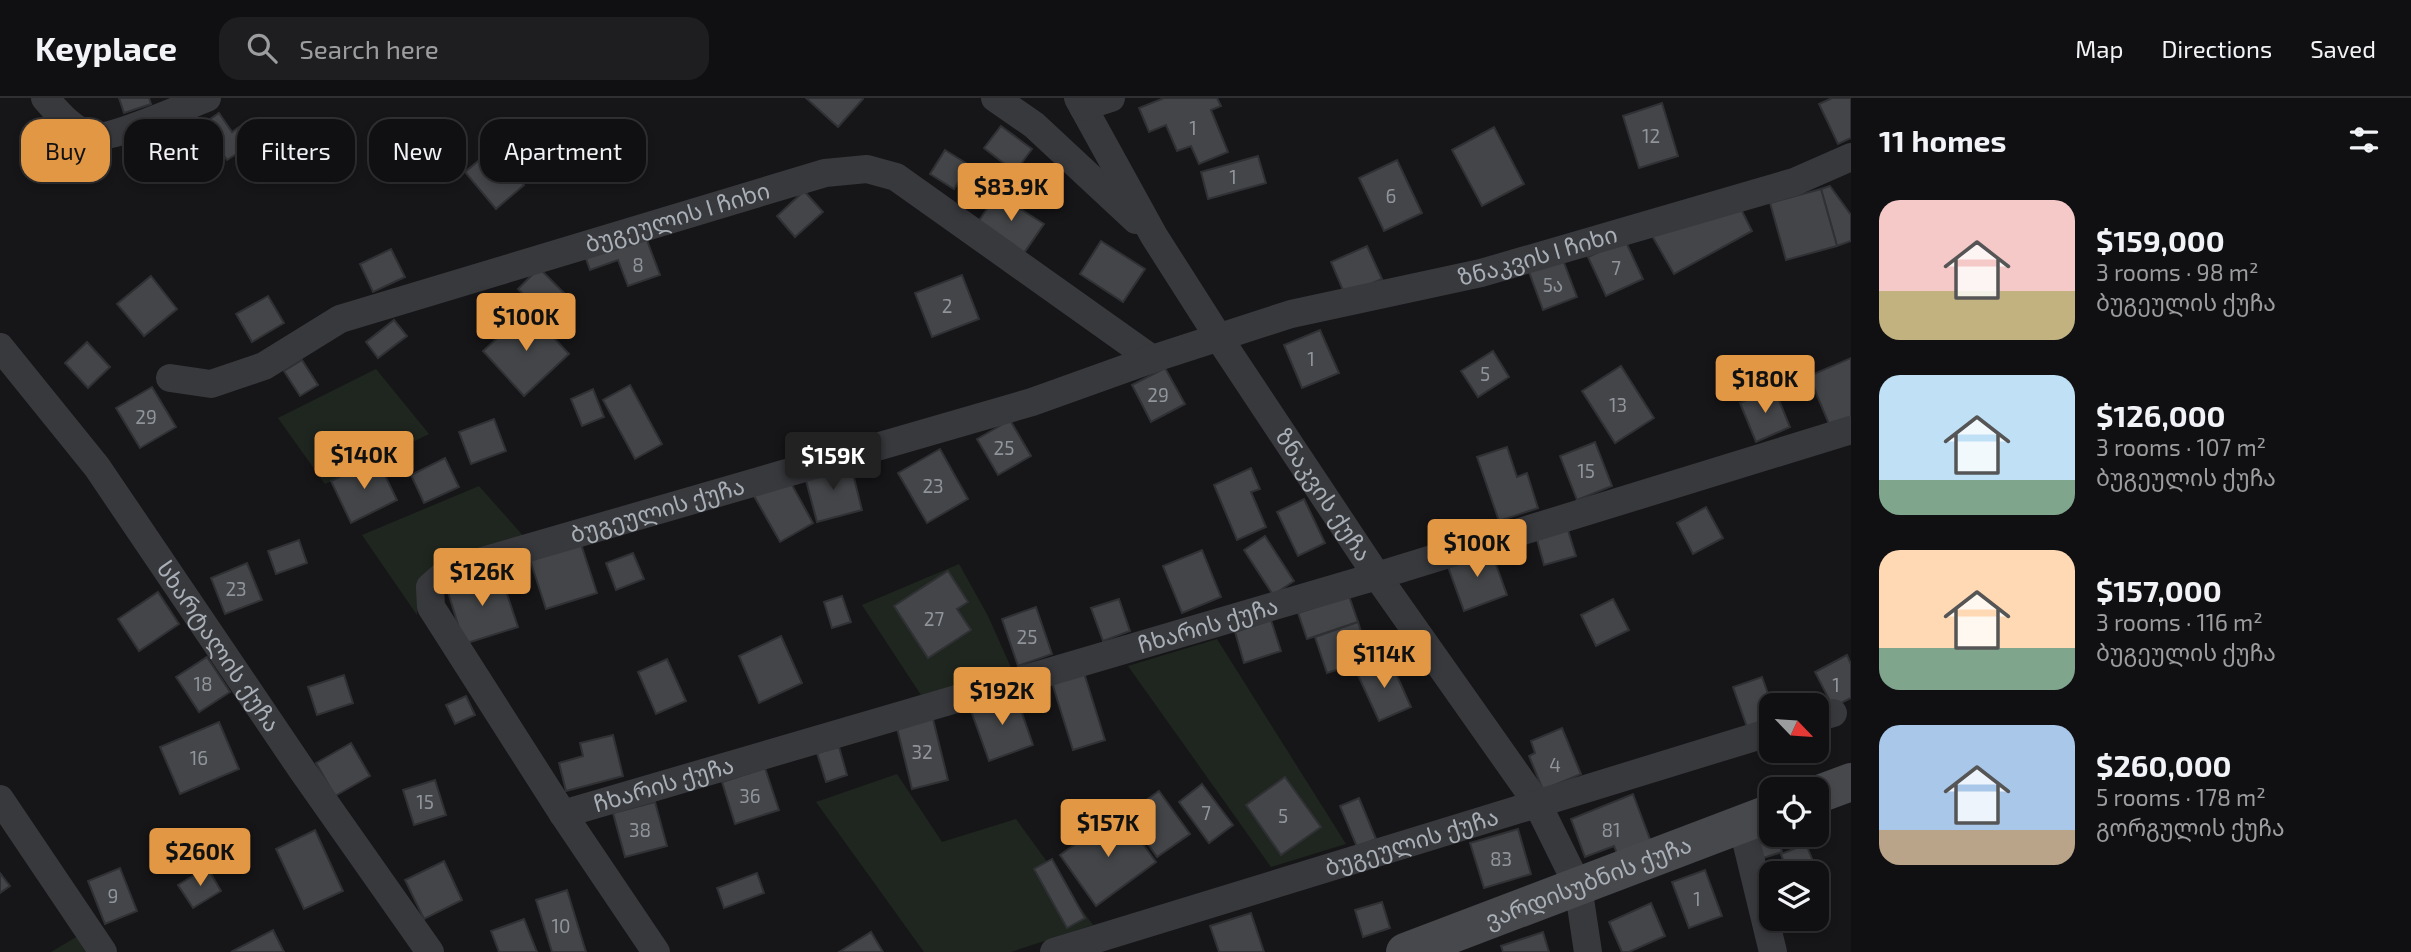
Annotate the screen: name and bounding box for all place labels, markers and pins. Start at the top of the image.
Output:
pin: $83.9K [954,164,1068,223]
pin: $100K [477,294,575,353]
pin: $180K [1716,356,1814,415]
pin: $140K [315,432,413,491]
pin: $159K [784,432,882,492]
pin: $100K [1428,519,1526,579]
pin: $126K [433,548,531,608]
pin: $114K [1335,630,1433,690]
pin: $192K [953,668,1051,727]
pin: $157K [1059,800,1157,859]
pin: $260K [151,828,249,888]

